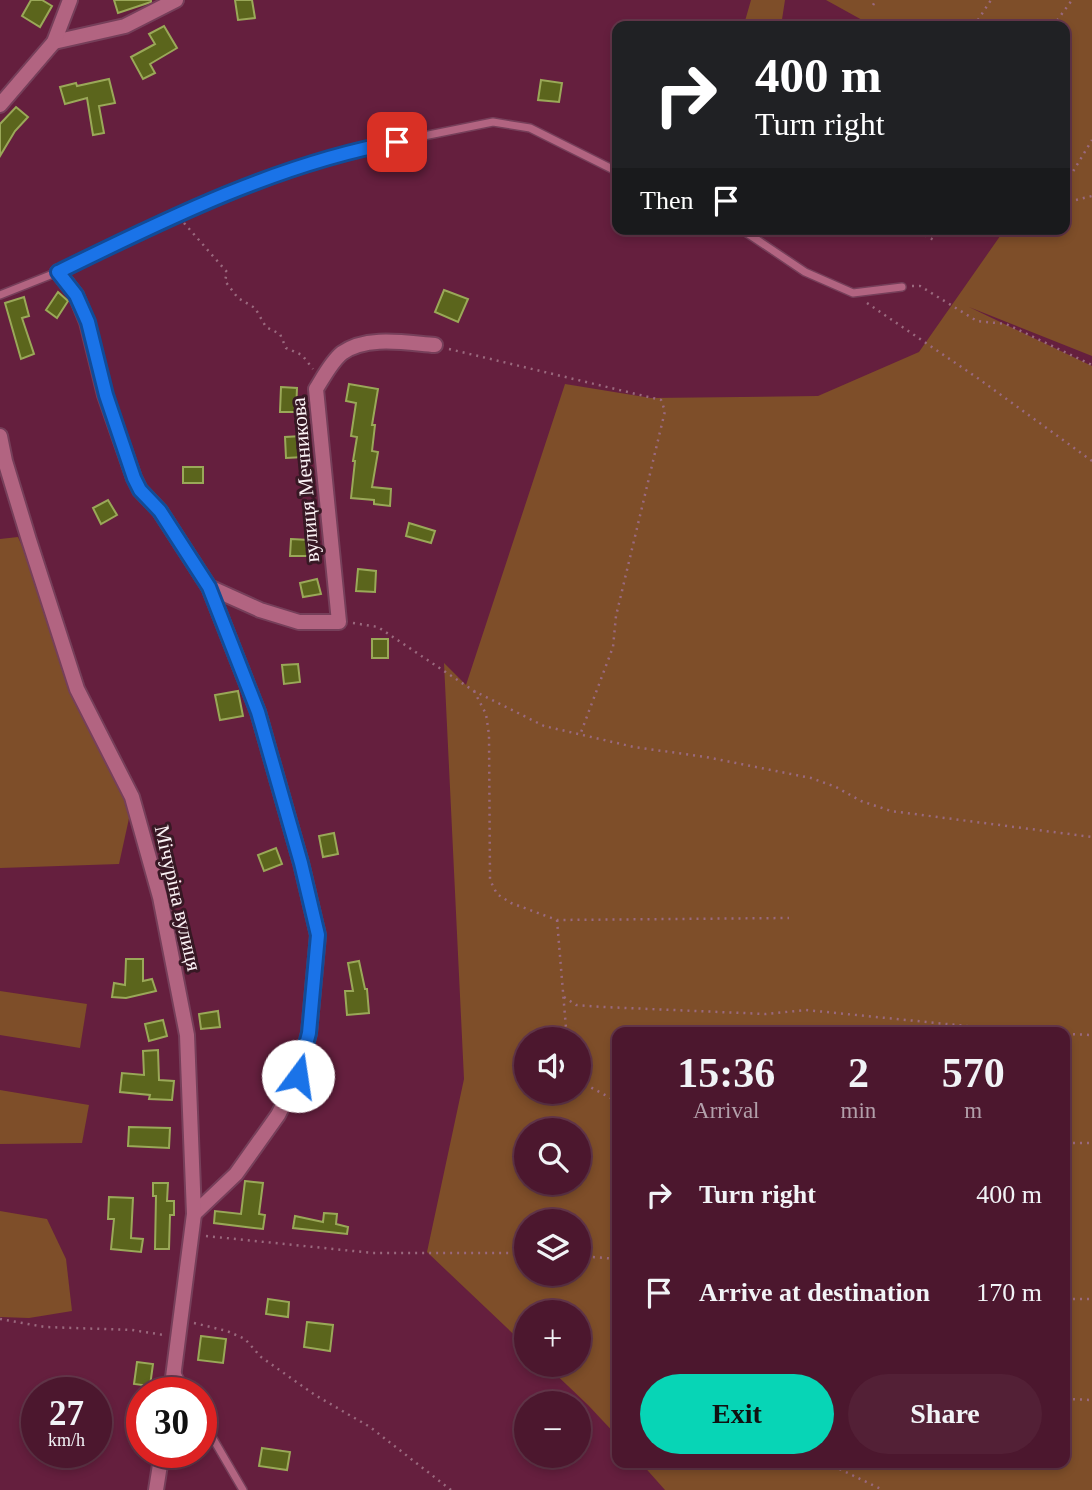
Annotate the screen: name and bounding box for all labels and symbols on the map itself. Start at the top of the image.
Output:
pin [367,112,427,172]
street label: вулиця Мечникова [286,396,324,563]
street label: Мічуріна вулиця [150,823,207,974]
position arrow [261,1039,335,1113]
speed limit sign: 30 [126,1377,217,1468]

